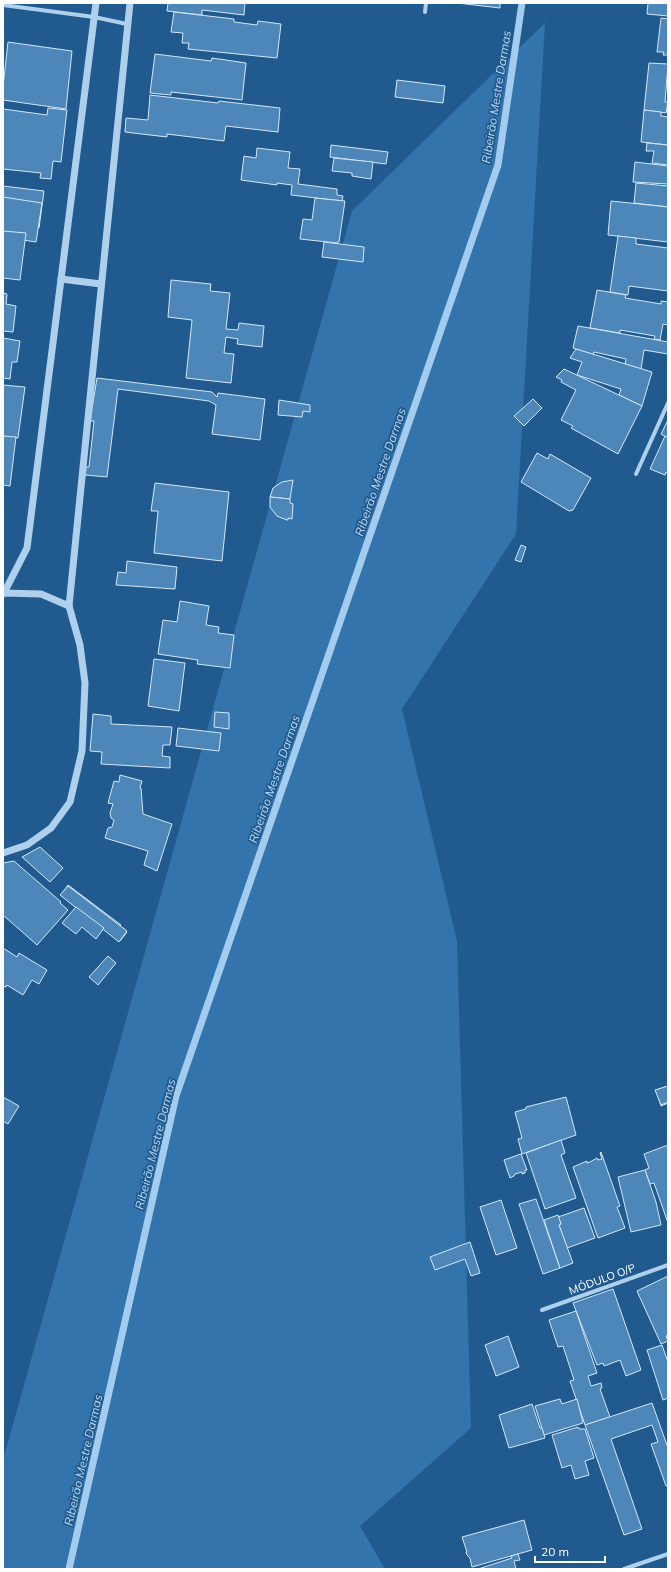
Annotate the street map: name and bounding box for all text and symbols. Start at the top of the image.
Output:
water label: Ribeirão Mestre Darmas [478,29,514,165]
water label: Ribeirão Mestre Darmas [351,406,409,538]
water label: Ribeirão Mestre Darmas [245,713,303,845]
water label: Ribeirão Mestre Darmas [131,1077,179,1211]
street label: MÓDULO O/P [567,1260,637,1298]
water label: Ribeirão Mestre Darmas [61,1393,105,1527]
scale bar [535,1538,605,1564]
text: 20 m [541,1544,569,1559]

